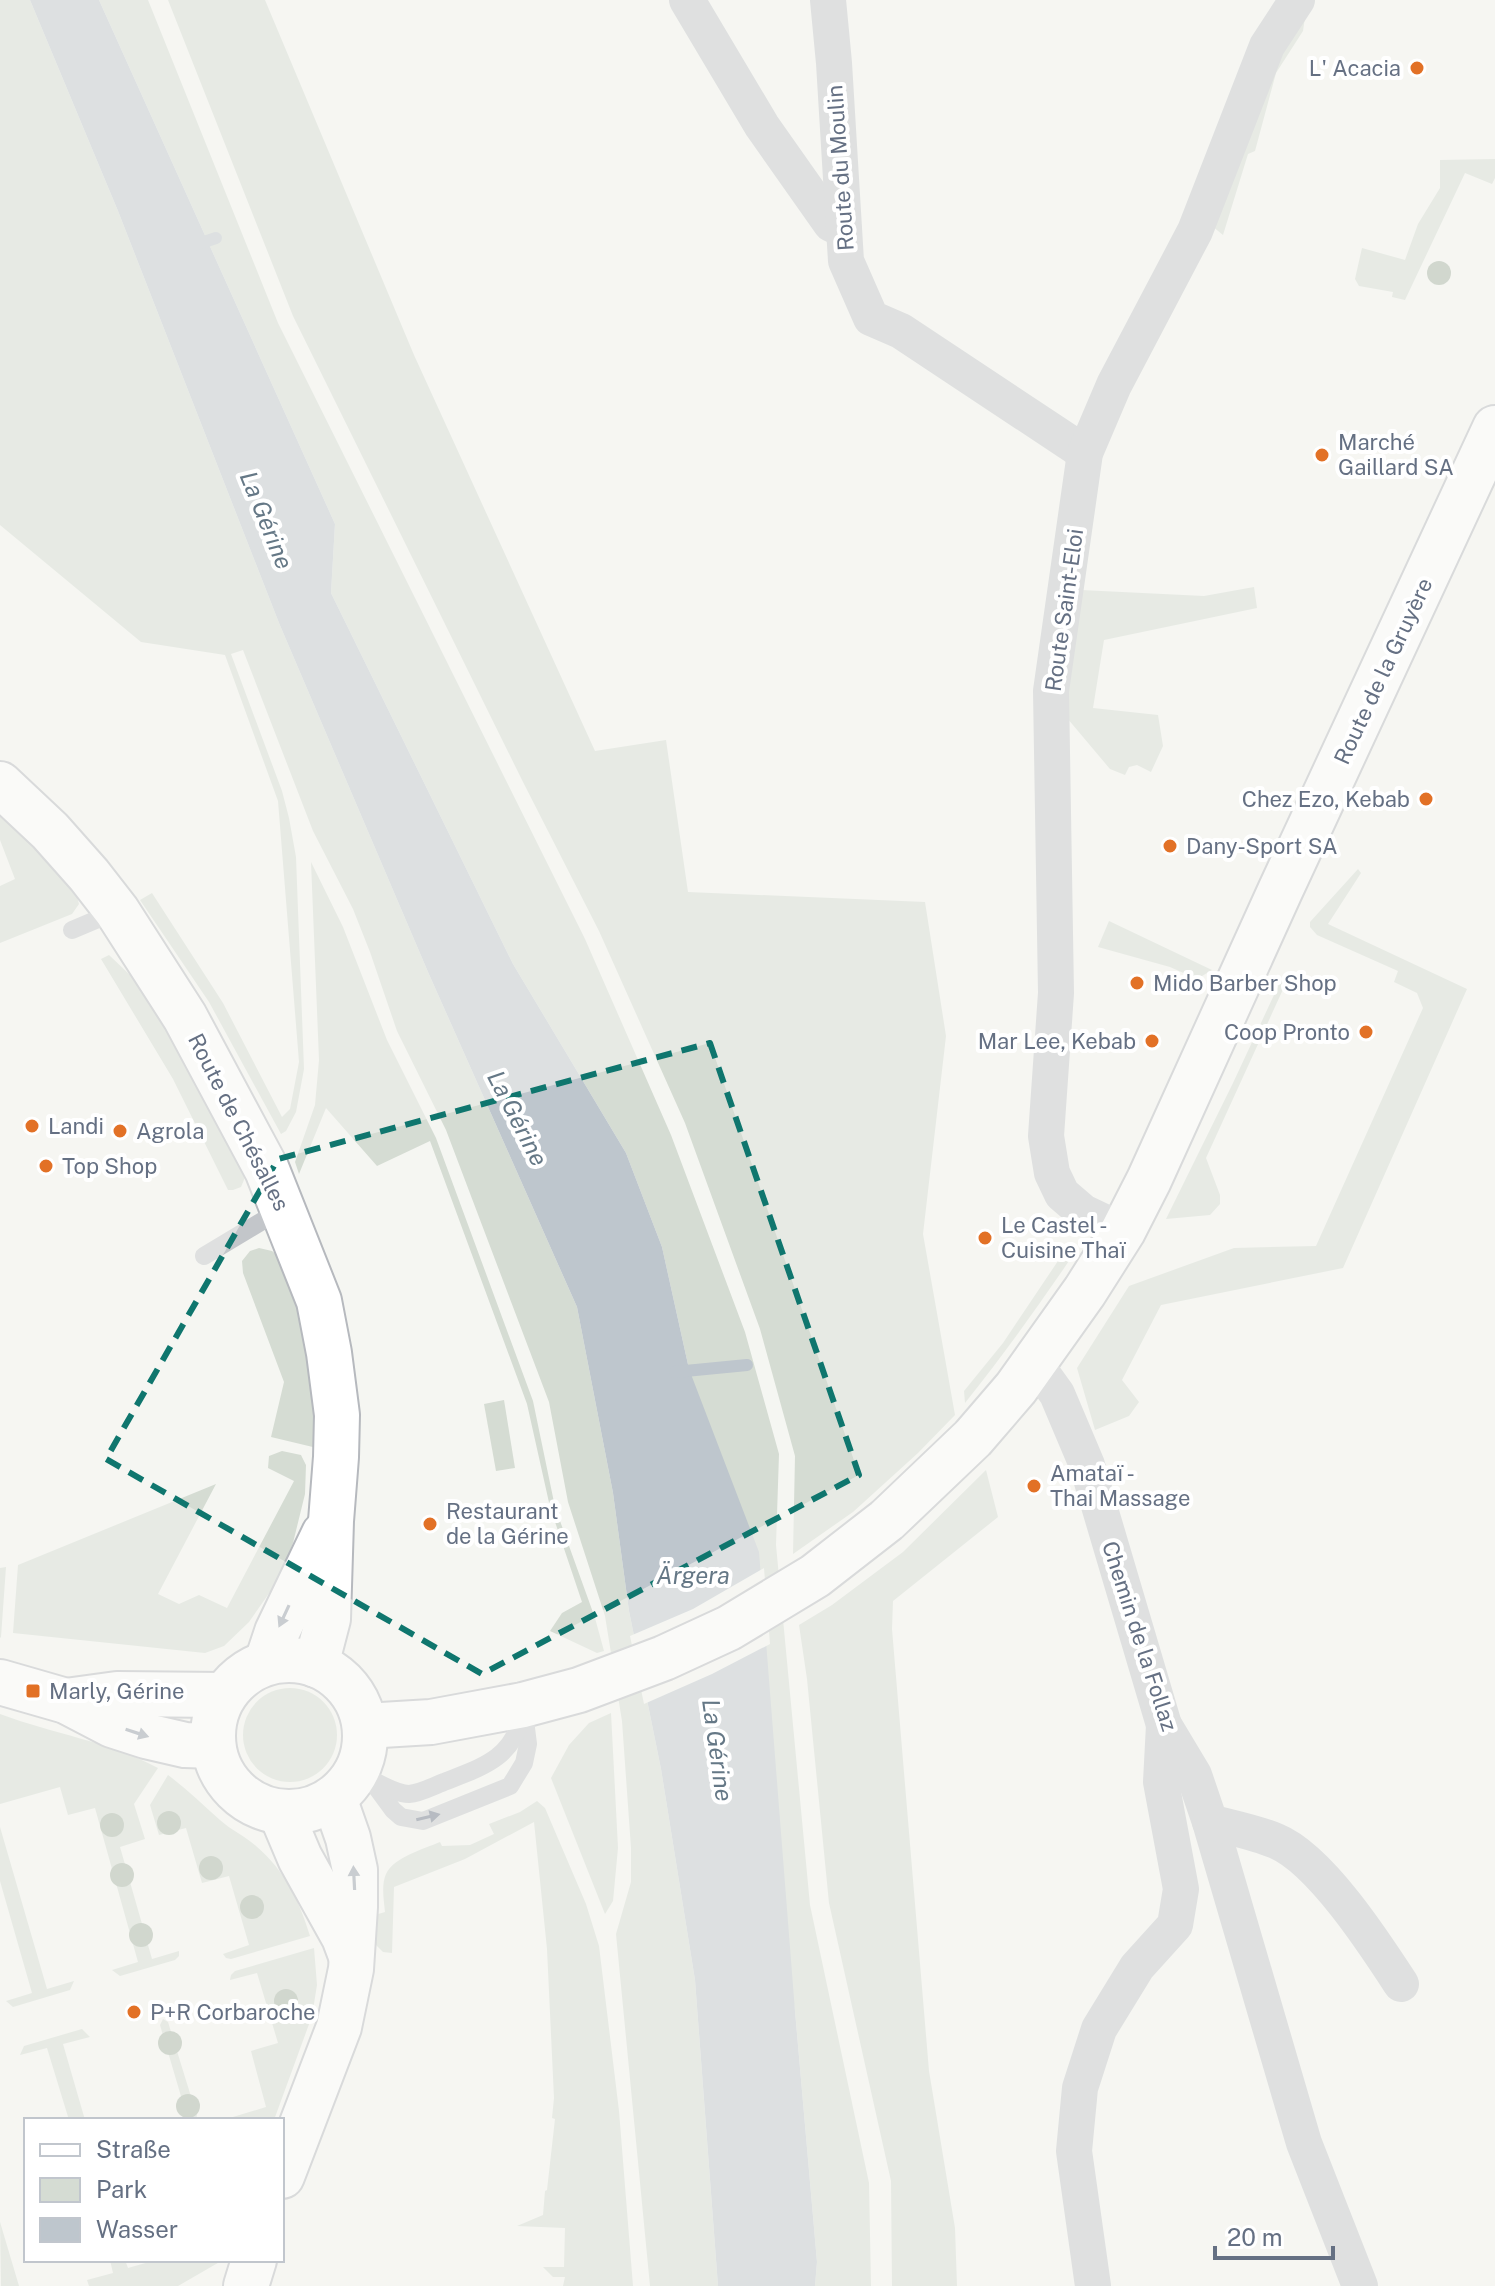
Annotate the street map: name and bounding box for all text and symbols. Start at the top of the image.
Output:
place label: L' Acacia [1309,55,1401,81]
marker: L' Acacia [1408,59,1426,77]
street label: Route du Moulin [821,84,859,252]
place label: Marché Gaillard SA [1338,429,1454,480]
marker: Marché Gaillard SA [1313,446,1331,464]
water label: La Gérine [235,467,299,573]
street label: Route Saint-Eloi [1040,527,1088,693]
street label: Route de la Gruyère [1328,574,1438,768]
place label: Chez Ezo, Kebab [1242,786,1410,812]
marker: Chez Ezo, Kebab [1417,790,1435,808]
place label: Dany-Sport SA [1186,833,1338,859]
marker: Dany-Sport SA [1161,837,1179,855]
place label: Mido Barber Shop [1153,970,1337,996]
marker: Mido Barber Shop [1128,974,1146,992]
place label: Coop Pronto [1224,1019,1350,1045]
marker: Coop Pronto [1357,1023,1375,1041]
place label: Mar Lee, Kebab [978,1028,1136,1054]
street label: Route de Chésalles [183,1029,295,1215]
marker: Mar Lee, Kebab [1143,1032,1161,1050]
water label: La Gérine [482,1066,554,1170]
place label: Landi [48,1113,104,1139]
marker: Landi [23,1117,41,1135]
place label: Agrola [136,1118,205,1144]
marker: Agrola [111,1122,129,1140]
place label: Top Shop [62,1153,157,1179]
marker: Top Shop [37,1157,55,1175]
place label: Le Castel - Cuisine Thaï [1001,1212,1126,1263]
marker: Le Castel - Cuisine Thaï [976,1229,994,1247]
place label: Amataï - Thai Massage [1050,1460,1190,1511]
marker: Amataï - Thai Massage [1025,1477,1043,1495]
place label: Restaurant de la Gérine [446,1498,569,1549]
marker: Restaurant de la Gérine [421,1515,439,1533]
street label: Chemin de la Follaz [1097,1538,1183,1734]
water label: Ärgera [656,1561,730,1589]
one-way arrow [277,1604,291,1627]
place label: Marly, Gérine [49,1678,185,1704]
marker: Marly, Gérine [24,1682,42,1700]
water label: La Gérine [697,1697,739,1803]
one-way arrow [125,1727,149,1740]
one-way arrow [416,1810,441,1823]
one-way arrow [347,1865,360,1890]
place label: P+R Corbaroche [150,1999,316,2025]
marker: P+R Corbaroche [125,2003,143,2021]
legend [24,2118,284,2262]
text: Straße [96,2135,171,2163]
text: Park [96,2175,147,2203]
scale bar [1215,2210,1333,2260]
text: Wasser [96,2215,178,2243]
text: 20 m [1227,2223,1283,2251]

